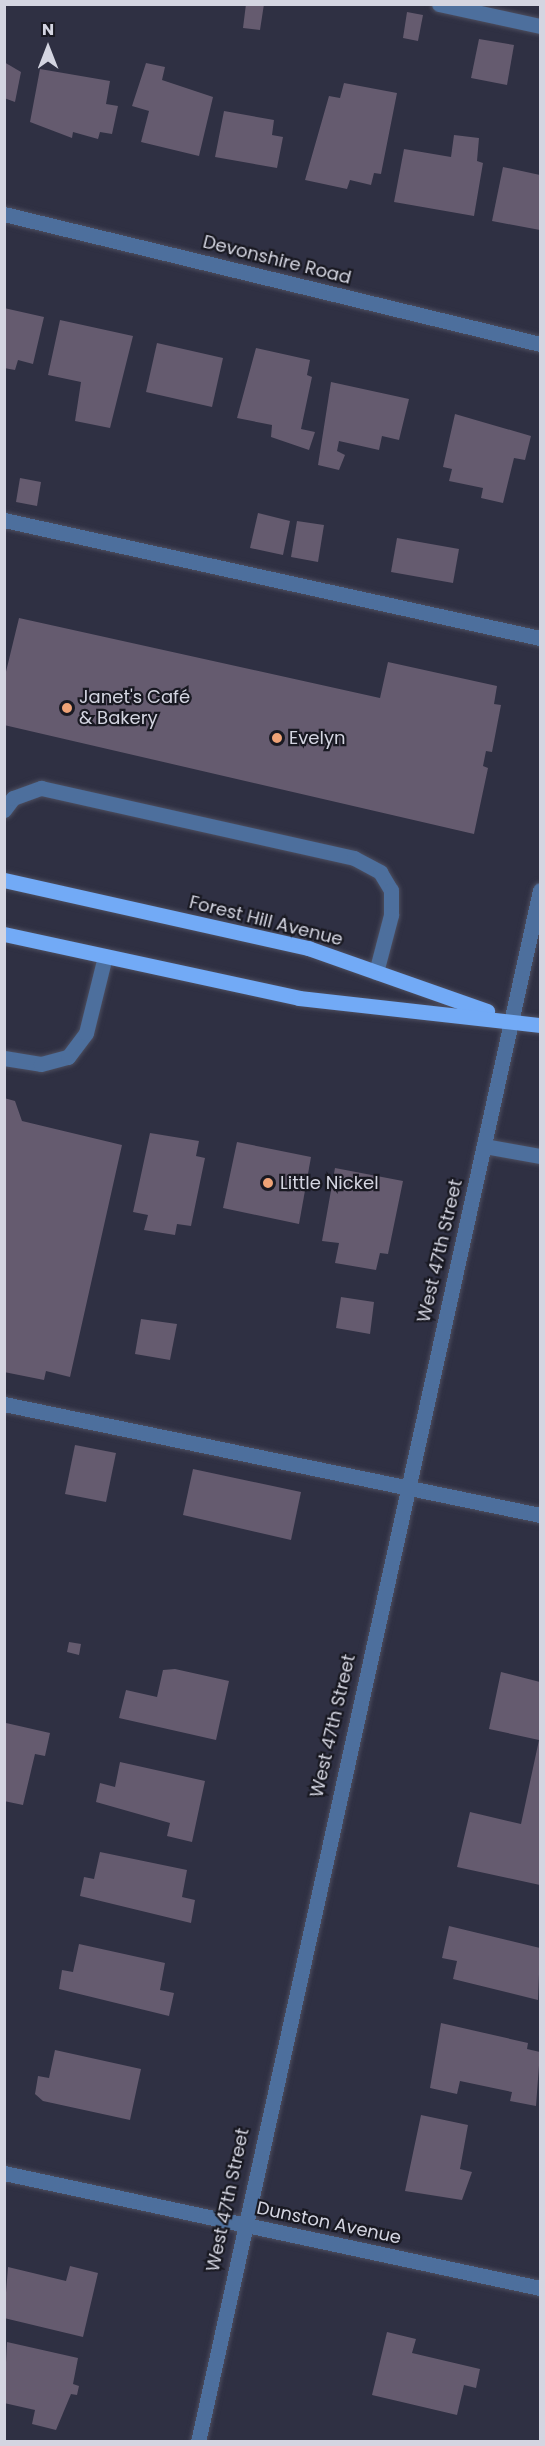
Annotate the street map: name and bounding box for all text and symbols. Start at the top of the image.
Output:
north arrow [18,18,78,78]
text: N [42,18,54,41]
street label: Devonshire Road [201,231,353,289]
place label: Janet's Café & Bakery [79,687,190,730]
marker: Janet's Café & Bakery [60,701,74,715]
place label: Evelyn [289,727,346,749]
marker: Evelyn [270,731,284,745]
street label: Forest Hill Avenue [187,891,345,951]
place label: Little Nickel [280,1172,379,1194]
marker: Little Nickel [261,1176,275,1190]
street label: West 47th Street [413,1177,467,1325]
street label: West 47th Street [306,1652,360,1800]
street label: West 47th Street [202,2126,254,2274]
street label: Dunston Avenue [255,2197,403,2249]

